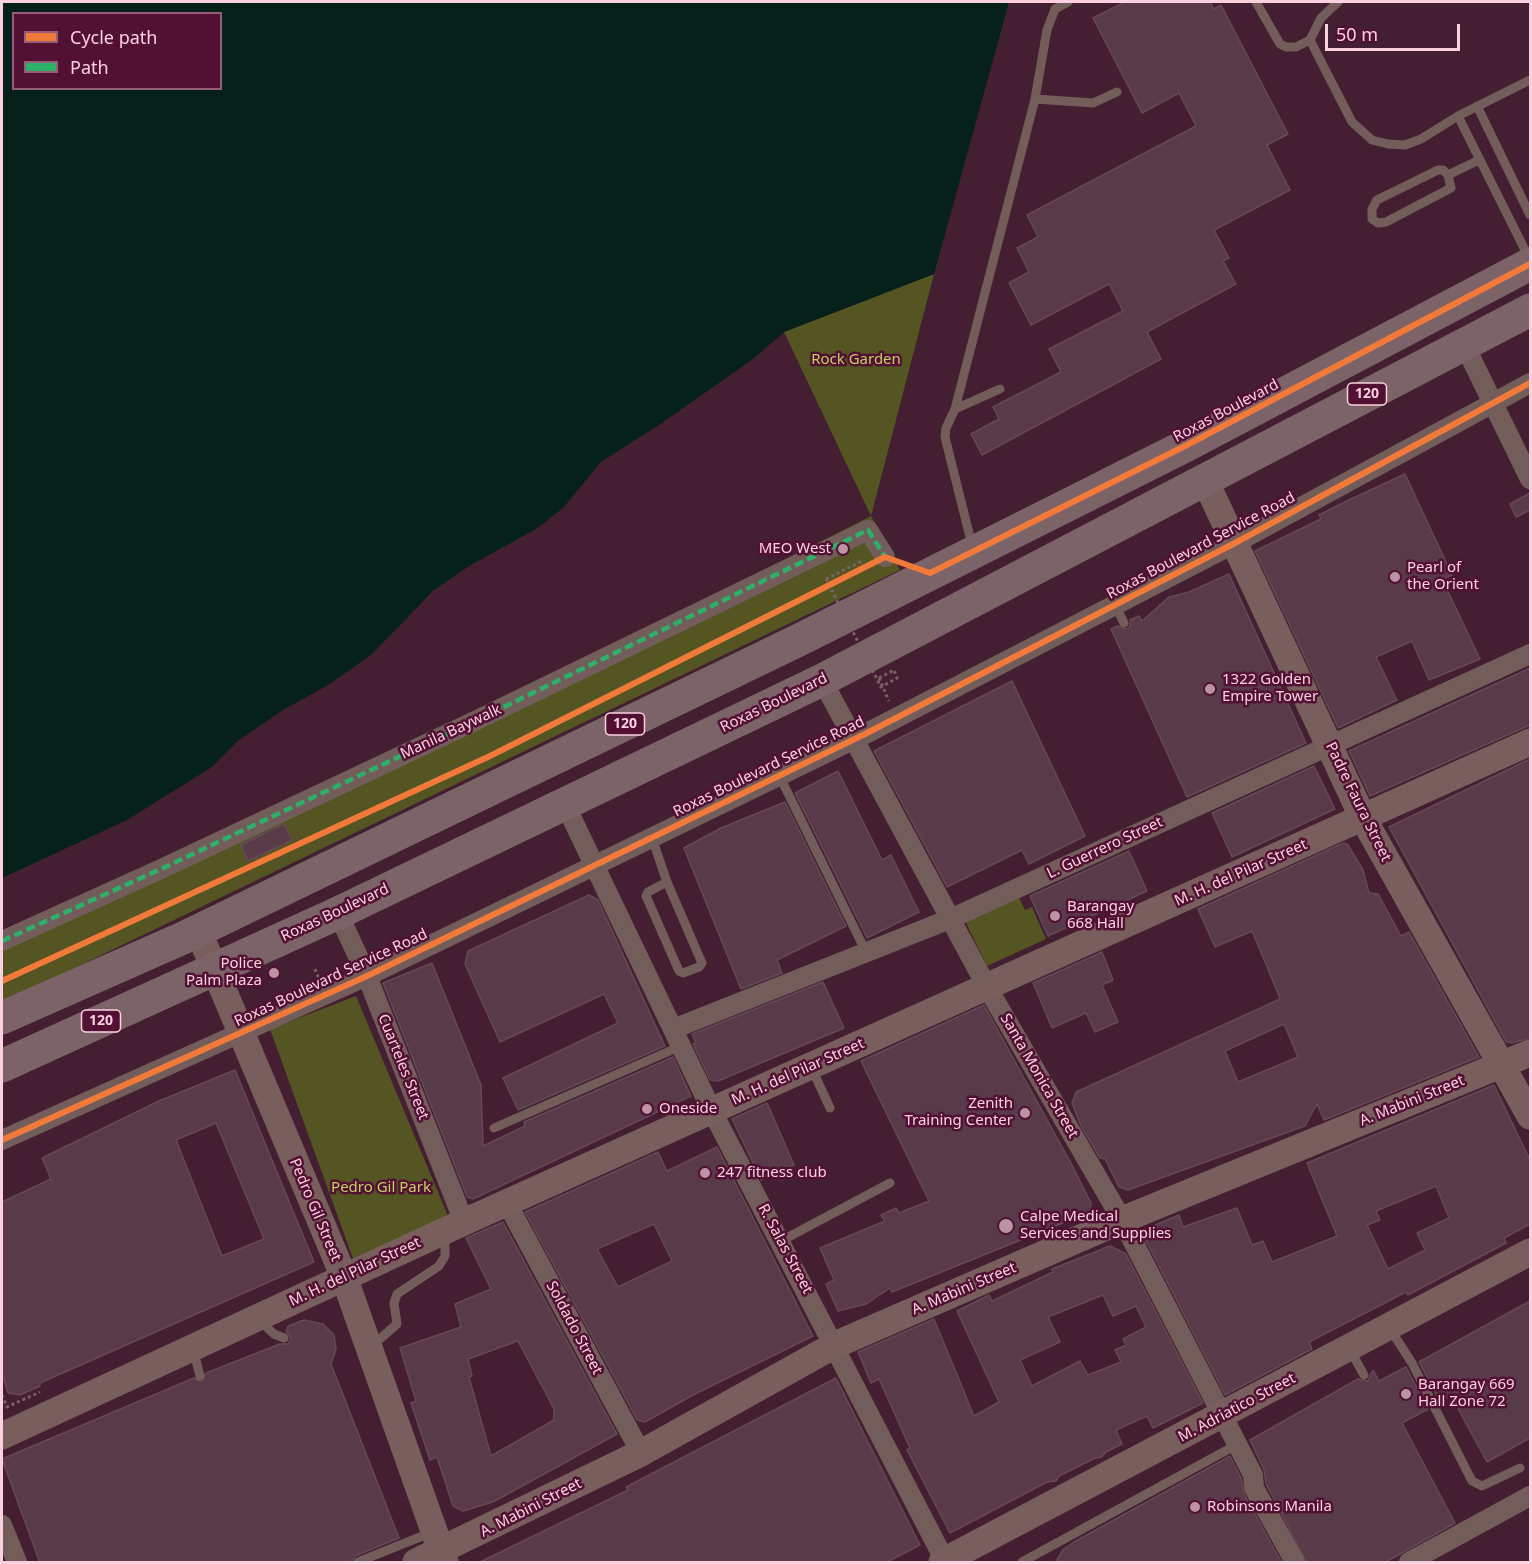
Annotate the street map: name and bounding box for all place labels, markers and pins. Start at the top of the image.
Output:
place label: MEO West [759,540,831,558]
marker: MEO West [836,542,850,556]
place label: Pearl of the Orient [1407,559,1479,594]
marker: Pearl of the Orient [1388,570,1402,584]
place label: 1322 Golden Empire Tower [1222,671,1318,706]
marker: 1322 Golden Empire Tower [1203,682,1217,696]
place label: Barangay 668 Hall [1067,898,1134,933]
marker: Barangay 668 Hall [1048,909,1062,923]
place label: Police Palm Plaza [186,955,262,990]
marker: Police Palm Plaza [267,966,281,980]
place label: Zenith Training Center [904,1095,1013,1130]
place label: Oneside [659,1100,717,1118]
marker: Oneside [640,1102,654,1116]
marker: Zenith Training Center [1018,1106,1032,1120]
place label: 247 fitness club [717,1164,827,1182]
marker: 247 fitness club [698,1166,712,1180]
place label: Calpe Medical Services and Supplies [1020,1208,1171,1243]
marker: Calpe Medical Services and Supplies [997,1217,1015,1235]
place label: Barangay 669 Hall Zone 72 [1418,1376,1515,1411]
marker: Barangay 669 Hall Zone 72 [1399,1387,1413,1401]
place label: Robinsons Manila [1207,1498,1332,1516]
marker: Robinsons Manila [1188,1500,1202,1514]

